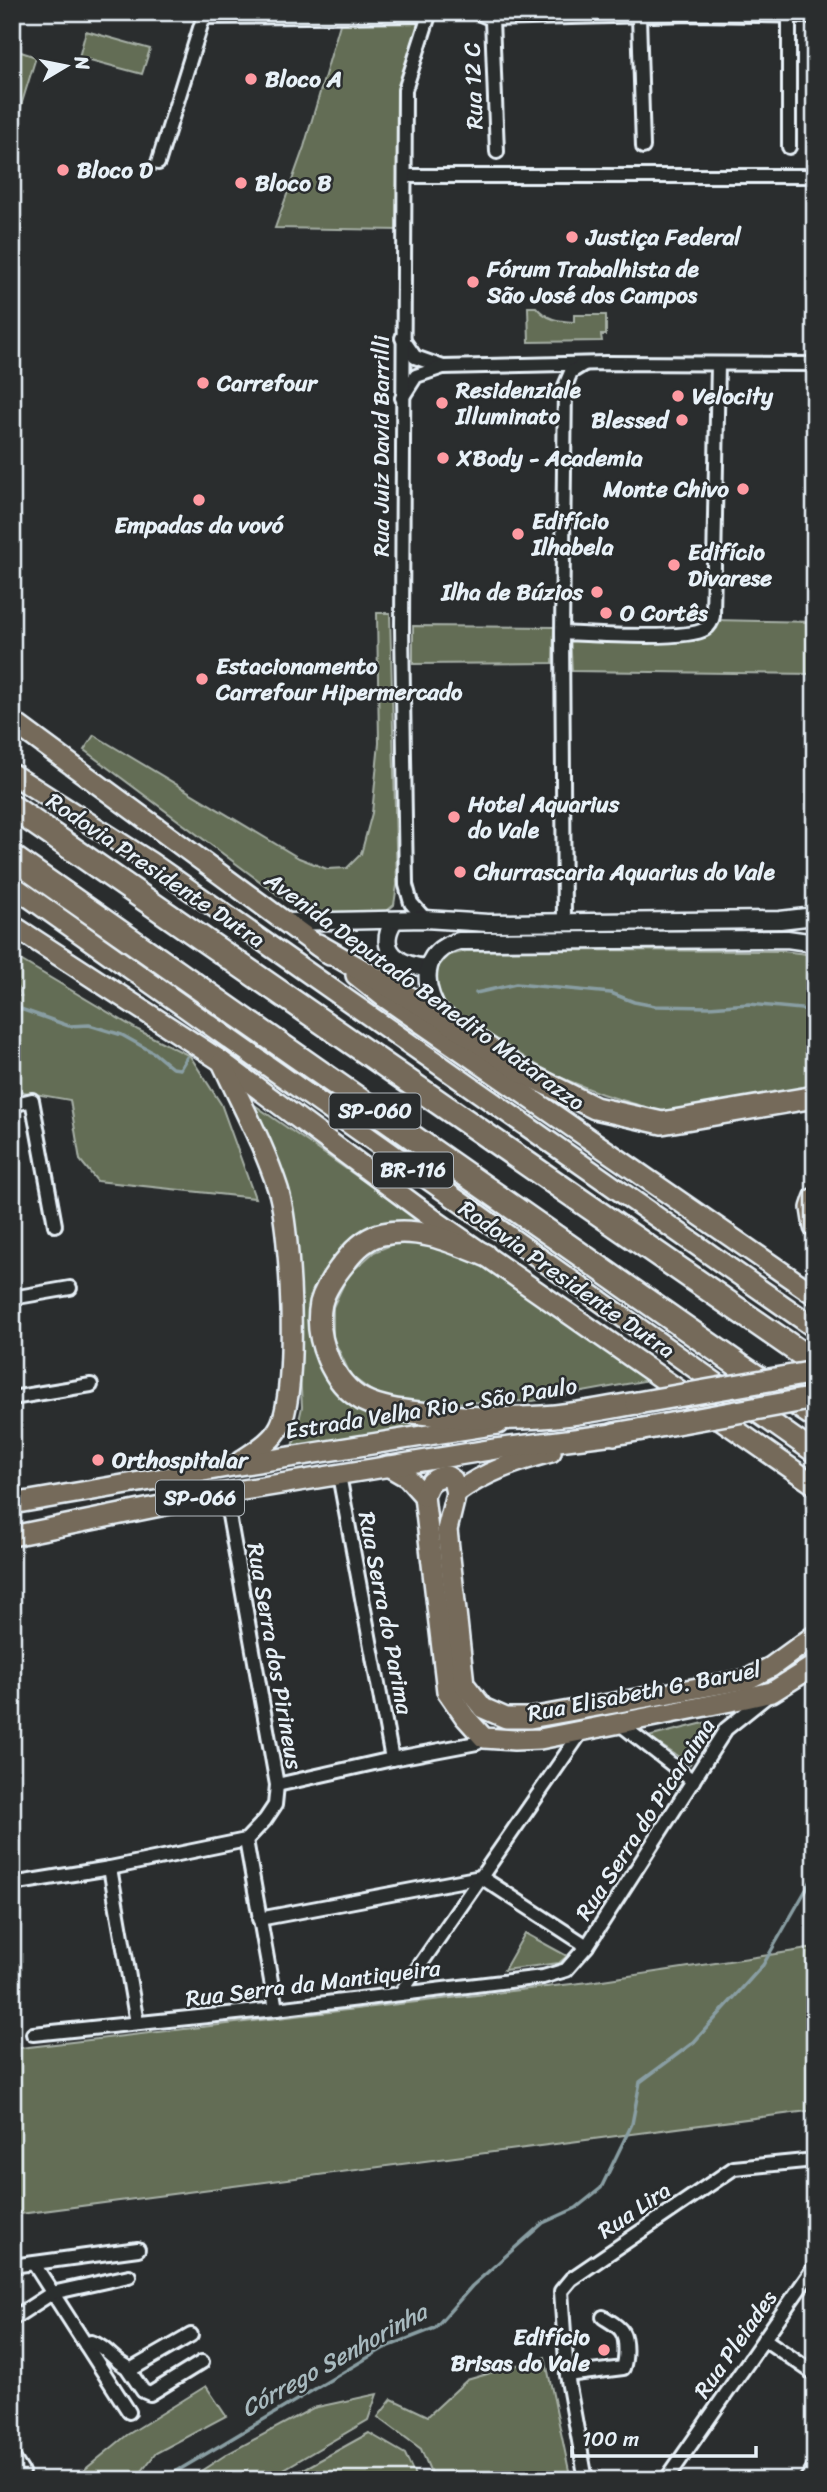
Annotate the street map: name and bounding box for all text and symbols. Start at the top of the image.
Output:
north arrow [32,32,102,102]
street label: Rua 12 C [451,41,496,130]
text: N [65,53,100,73]
place label: Bloco A [265,59,342,100]
marker: Bloco A [243,71,259,87]
place label: Bloco D [77,150,153,191]
marker: Bloco D [55,162,71,178]
place label: Bloco B [255,163,332,204]
marker: Bloco B [233,175,249,191]
place label: Justiça Federal [584,217,742,258]
marker: Justiça Federal [564,229,580,245]
place label: Fórum Trabalhista de São José dos Campos [486,249,700,316]
marker: Fórum Trabalhista de São José dos Campos [465,274,481,290]
street label: Rua Juiz David Barrilli [361,335,402,557]
place label: Carrefour [216,363,319,404]
place label: Residenziale Illuminato [455,370,582,437]
marker: Carrefour [195,375,211,391]
place label: Velocity [692,376,774,417]
marker: Velocity [670,388,686,404]
marker: Residenziale Illuminato [434,395,450,411]
place label: Blessed [591,400,670,441]
marker: Blessed [674,412,690,428]
place label: XBody - Academia [455,438,643,479]
marker: XBody - Academia [435,450,451,466]
place label: Monte Chivo [602,469,729,510]
marker: Monte Chivo [735,481,751,497]
marker: Empadas da vovó [191,492,207,508]
place label: Edifício Ilhabela [531,501,614,568]
place label: Empadas da vovó [115,505,285,546]
marker: Edifício Ilhabela [510,526,526,542]
place label: Edifício Divarese [688,532,772,599]
marker: Edifício Divarese [666,557,682,573]
place label: Ilha de Búzios [440,572,583,613]
marker: Ilha de Búzios [589,584,605,600]
place label: O Cortês [620,593,708,634]
marker: O Cortês [598,605,614,621]
place label: Estacionamento Carrefour Hipermercado [215,646,463,713]
marker: Estacionamento Carrefour Hipermercado [194,671,210,687]
street label: Rodovia Presidente Dutra [37,781,274,959]
place label: Hotel Aquarius do Vale [467,784,620,851]
marker: Hotel Aquarius do Vale [446,809,462,825]
place label: Churrascaria Aquarius do Vale [473,852,776,893]
street label: Avenida Deputado Benedito Matarazzo [255,860,594,1122]
marker: Churrascaria Aquarius do Vale [452,864,468,880]
road number: SP-060 [330,1094,420,1128]
road number: BR-116 [373,1152,453,1188]
street label: Rodovia Presidente Dutra [449,1189,684,1370]
street label: Estrada Velha Rio - São Paulo [282,1365,580,1452]
place label: Orthospitalar [112,1440,250,1481]
marker: Orthospitalar [90,1452,106,1468]
road number: SP-066 [156,1480,244,1516]
street label: Rua Serra do Parima [346,1508,425,1719]
street label: Rua Serra dos Pirineus [234,1540,315,1773]
street label: Rua Elisabeth G. Baruel [524,1649,765,1734]
street label: Rua Serra do Picaraima [564,1709,727,1929]
street label: Rua Serra da Mantiqueira [183,1947,443,2019]
street label: Rua Lira [589,2171,680,2250]
street label: Rua Pleiades [683,2281,789,2407]
water label: Córrego Senhorinha [233,2290,437,2429]
place label: Edifício Brisas do Vale [451,2317,591,2384]
marker: Edifício Brisas do Vale [596,2342,612,2358]
scale bar [572,2415,755,2459]
text: 100 m [582,2420,639,2458]

